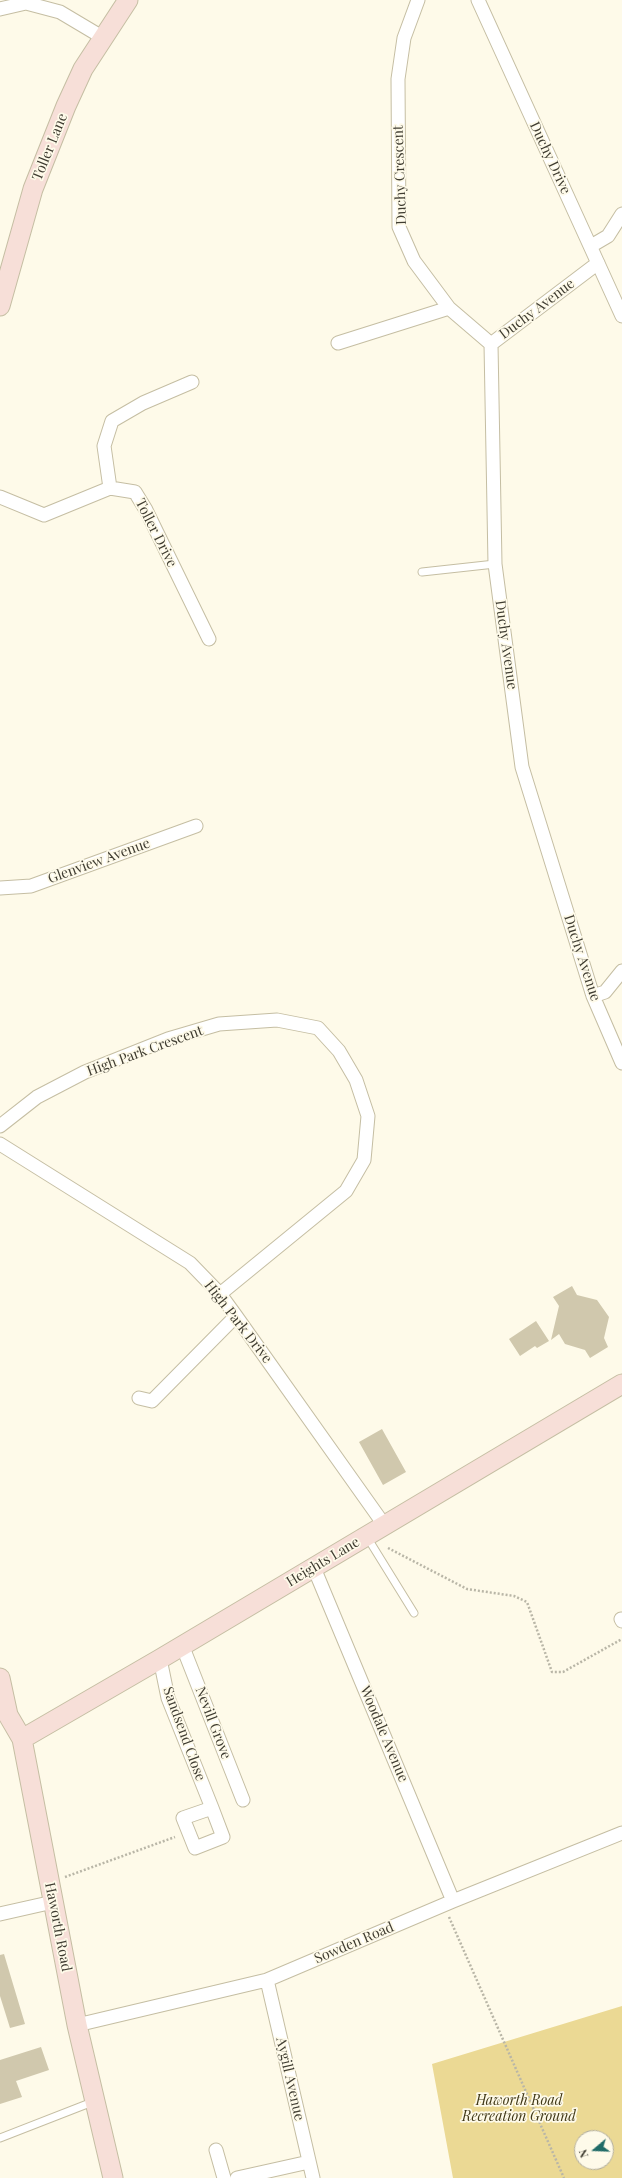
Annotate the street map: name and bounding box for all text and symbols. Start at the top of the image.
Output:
street label: Toller Lane [29,111,71,183]
street label: Duchy Drive [526,119,574,197]
street label: Duchy Crescent [390,125,410,225]
street label: Duchy Avenue [496,275,578,343]
street label: Toller Drive [132,496,180,570]
street label: Duchy Avenue [491,599,521,691]
street label: Glenview Avenue [46,835,152,887]
street label: Duchy Avenue [560,913,604,1003]
street label: High Park Crescent [85,1022,205,1080]
street label: High Park Drive [201,1277,275,1367]
street label: Heights Lane [283,1534,363,1590]
street label: Woodale Avenue [356,1683,412,1785]
street label: Nevill Grove [191,1684,235,1762]
street label: Sandsend Close [159,1685,209,1783]
street label: Haworth Road [41,1881,75,1973]
street label: Sowden Road [312,1919,396,1967]
street label: Aygill Avenue [272,2036,308,2122]
park label: Haworth Road Recreation Ground [462,2093,576,2126]
north arrow [574,2130,614,2170]
text: N [575,2148,592,2160]

